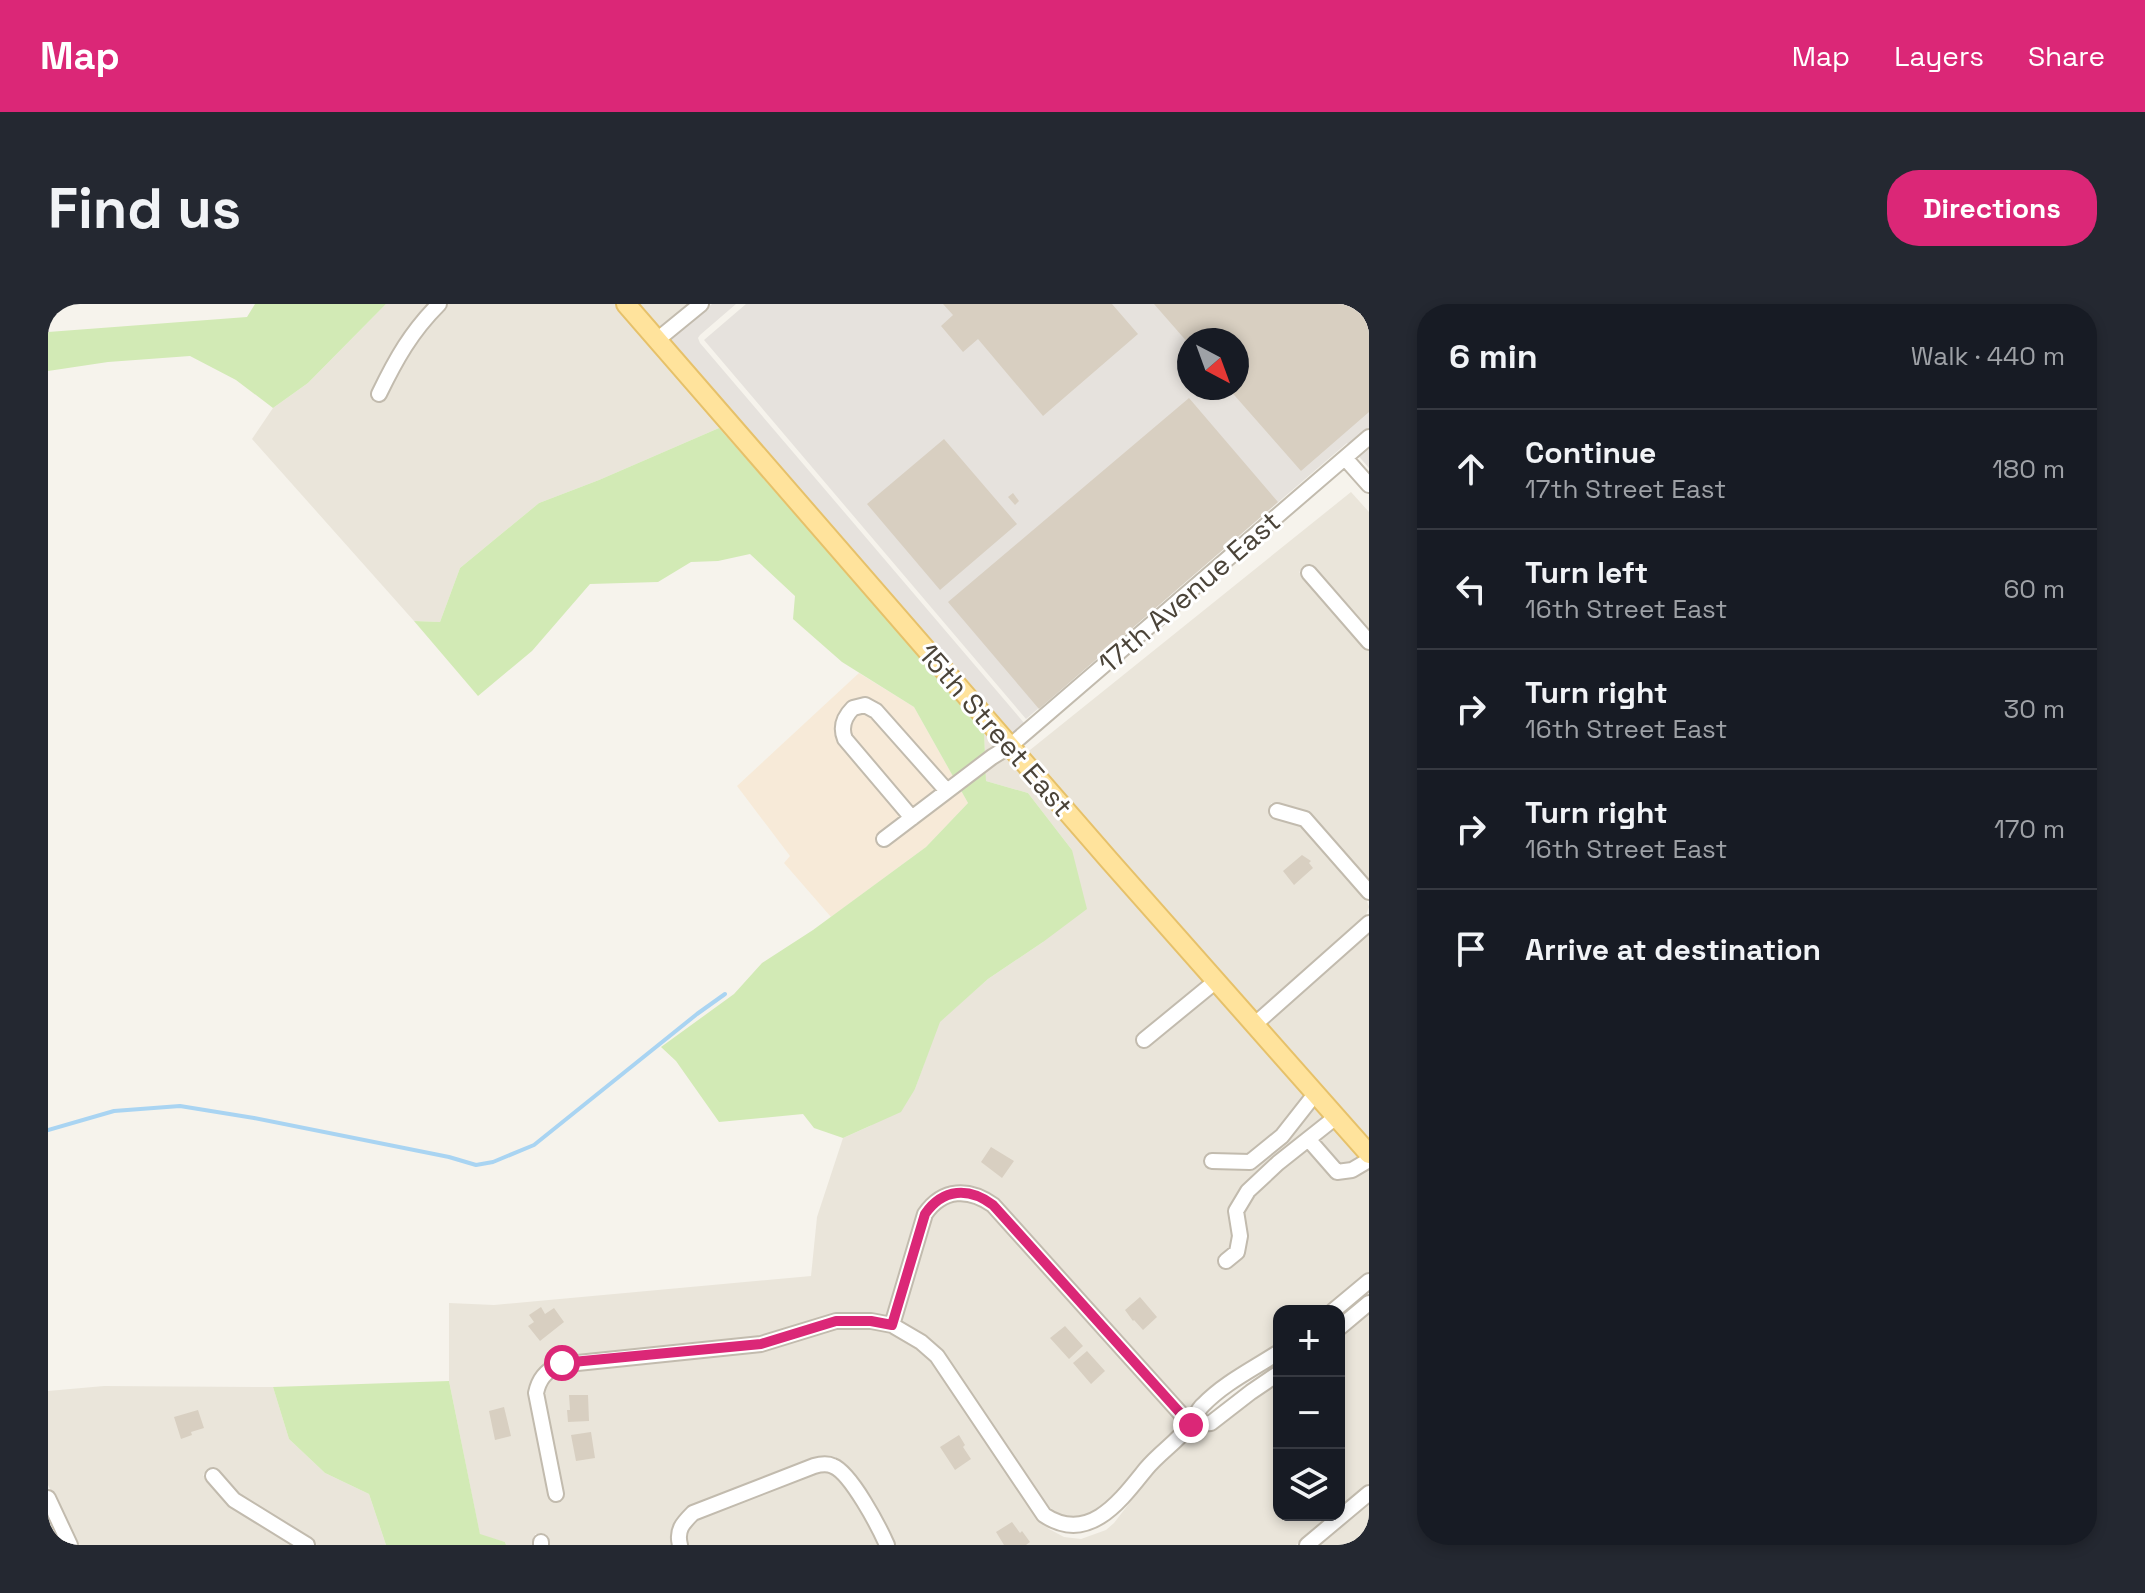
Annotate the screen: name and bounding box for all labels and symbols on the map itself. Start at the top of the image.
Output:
north arrow [1177,328,1249,400]
street label: 17th Avenue East [1091,503,1287,681]
street label: 15th Street East [911,636,1081,824]
route start [544,1345,580,1381]
route end [1173,1407,1209,1443]

